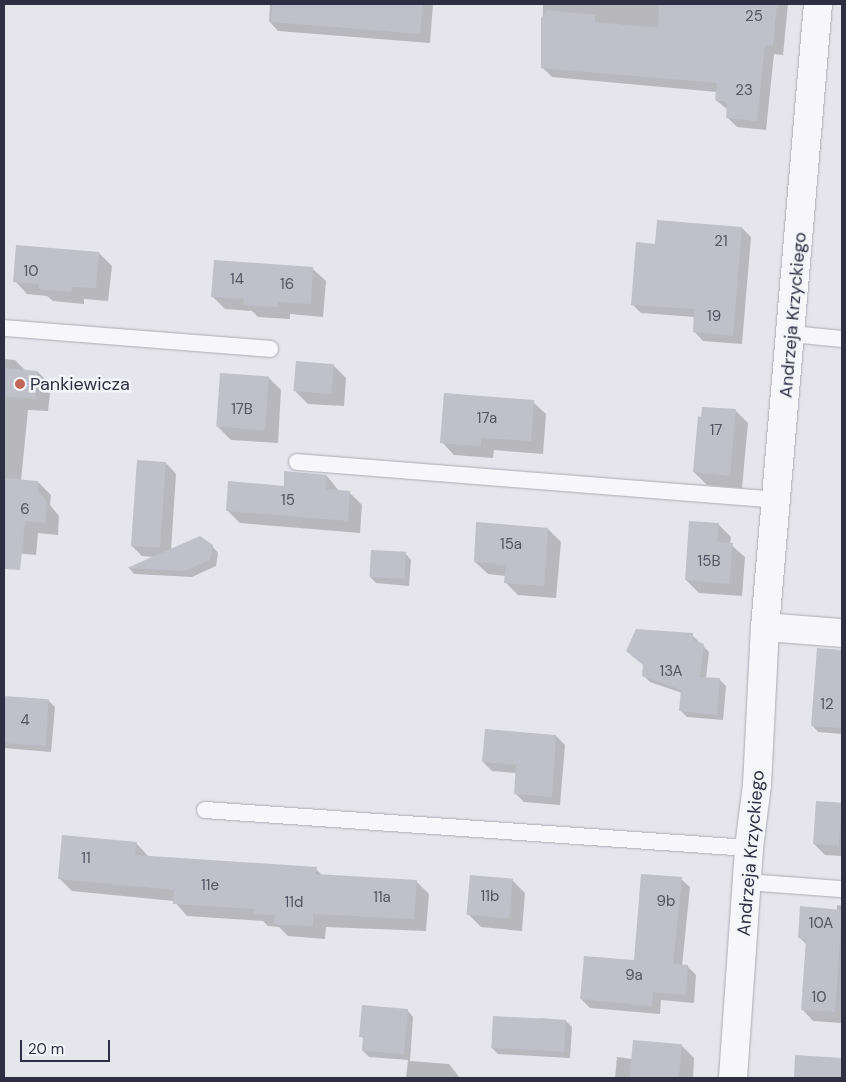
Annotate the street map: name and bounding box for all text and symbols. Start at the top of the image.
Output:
house number: 25 [745,8,763,26]
house number: 23 [735,82,753,100]
street label: Andrzeja Krzyckiego [775,231,811,399]
house number: 21 [714,233,728,251]
house number: 10 [24,263,38,281]
house number: 14 [230,271,244,289]
house number: 16 [280,276,294,294]
house number: 19 [707,308,721,326]
place label: Pankiewicza [30,373,130,395]
marker: Pankiewicza [14,378,26,390]
house number: 17B [231,401,253,419]
house number: 17a [477,410,497,428]
house number: 17 [710,422,722,440]
house number: 15 [281,492,295,510]
house number: 6 [20,501,30,519]
house number: 15a [500,536,522,554]
house number: 15B [698,553,720,571]
house number: 13A [660,663,682,681]
house number: 12 [820,696,834,714]
house number: 4 [20,712,30,730]
street label: Andrzeja Krzyckiego [733,769,769,937]
house number: 11 [81,850,91,868]
house number: 11e [201,877,219,895]
house number: 11b [481,888,499,906]
house number: 11a [373,889,391,907]
house number: 9b [657,893,675,911]
house number: 11d [285,894,303,912]
house number: 10A [809,915,833,933]
house number: 9a [625,967,643,985]
house number: 10 [812,989,826,1007]
scale bar [22,1030,112,1062]
text: 20 m [28,1039,64,1059]

